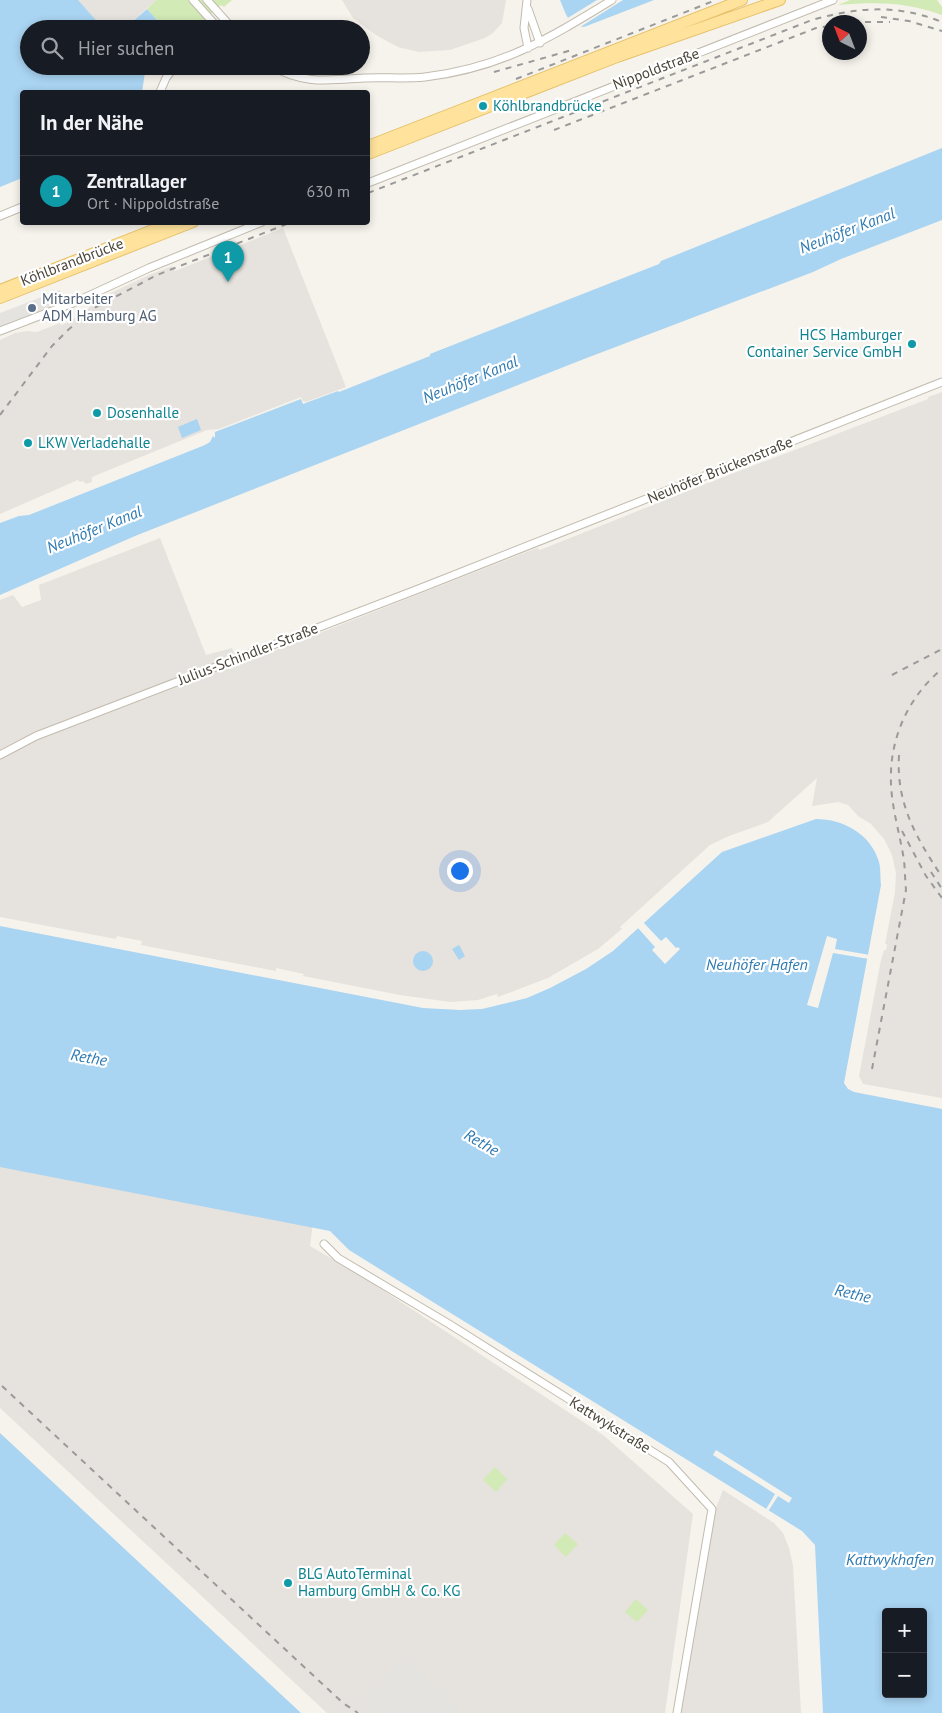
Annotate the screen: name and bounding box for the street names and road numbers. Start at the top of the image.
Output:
street label: Nippoldstraße [610,43,702,94]
street label: Köhlbrandbrücke [18,233,126,290]
street label: Neuhöfer Brückenstraße [644,432,795,507]
street label: Julius-Schindler-Straße [174,618,321,689]
street label: Kattwykstraße [566,1392,654,1457]

